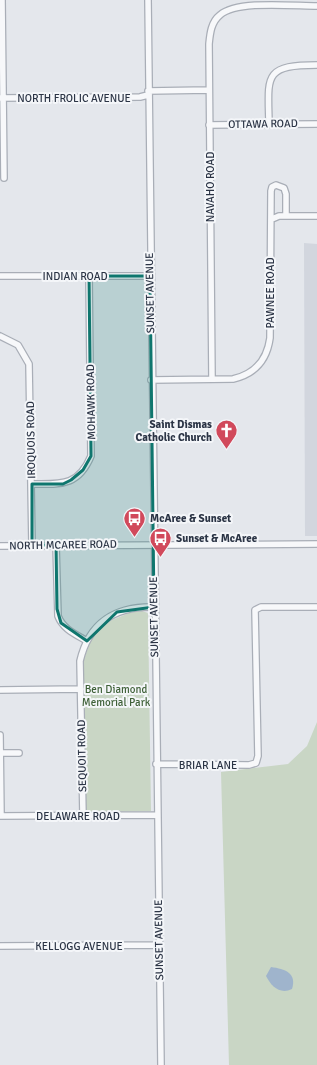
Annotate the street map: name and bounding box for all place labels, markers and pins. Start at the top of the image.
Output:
church icon: Saint Dismas Catholic Church [214,417,240,450]
place label: Saint Dismas Catholic Church [136,418,212,444]
bus stop icon: McAree & Sunset [121,505,147,538]
place label: McAree & Sunset [150,512,231,525]
bus stop icon: Sunset & McAree [148,525,174,558]
place label: Sunset & McAree [176,532,258,545]

